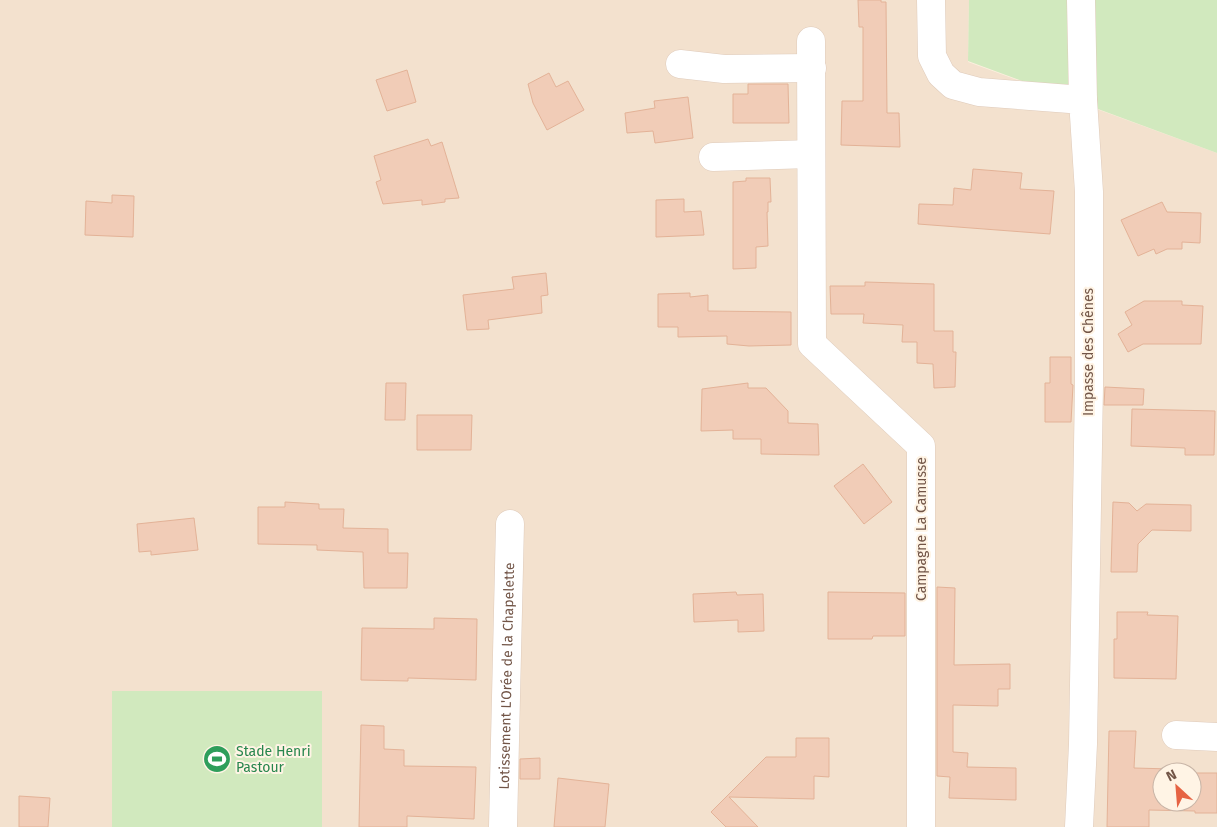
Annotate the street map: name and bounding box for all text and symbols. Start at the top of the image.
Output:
street label: Impasse des Chênes [1080,287,1097,416]
street label: Campagne La Camusse [913,457,930,601]
street label: Lotissement L'Orée de la Chapelette [496,562,518,790]
place label: Stade Henri Pastour [236,743,311,776]
sports icon: Stade Henri Pastour [202,744,232,774]
north arrow [1152,762,1202,812]
text: N [1164,766,1179,785]

